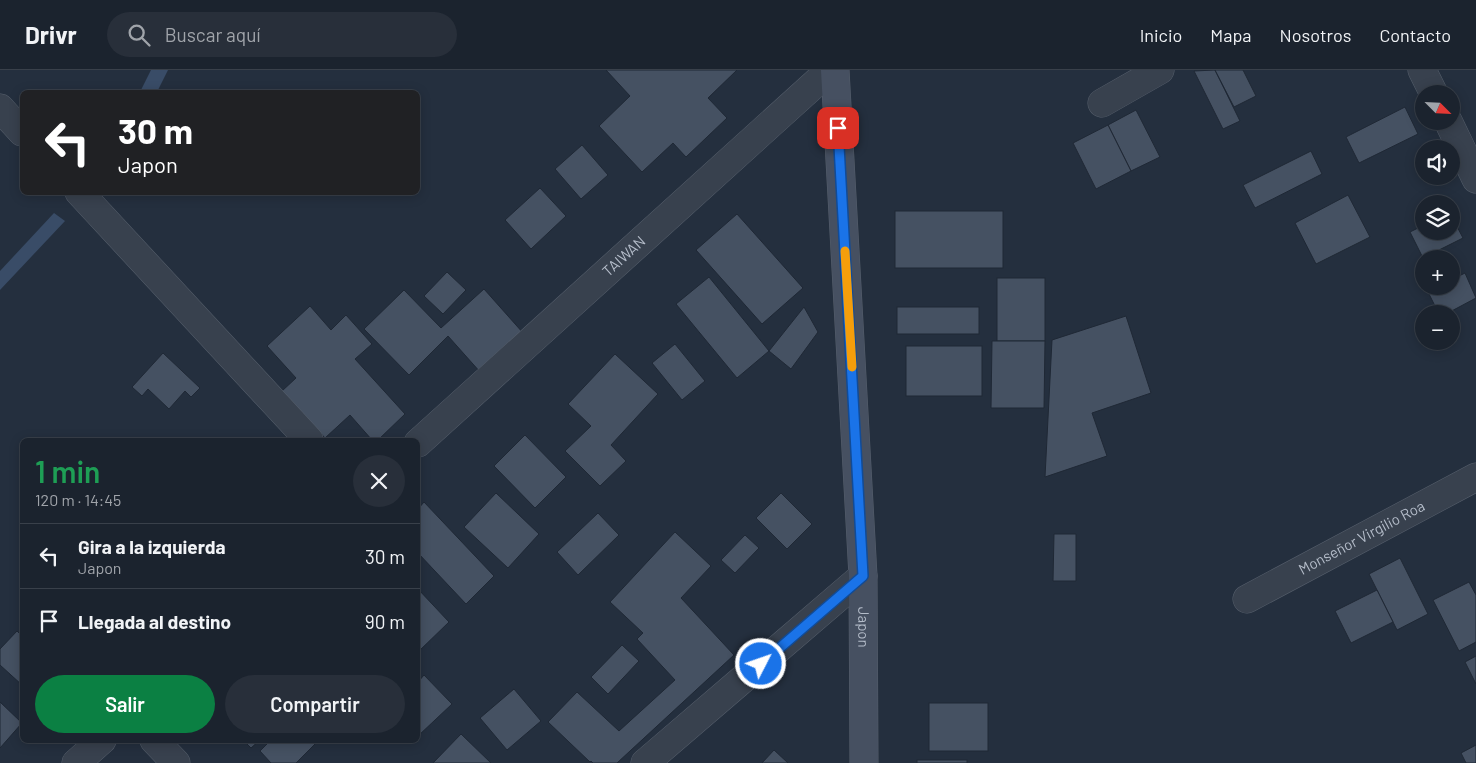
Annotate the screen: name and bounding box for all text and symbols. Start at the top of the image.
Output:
search box [107,12,457,57]
text: Drivr [25,20,77,49]
icon: search [125,21,153,49]
text: Buscar aquí [165,23,261,46]
text: Inicio [1140,24,1182,46]
text: Mapa [1210,24,1252,46]
text: Nosotros [1280,24,1351,46]
text: Contacto [1379,24,1451,46]
north arrow [1415,85,1460,130]
map controls [1415,85,1460,350]
pin [817,107,859,149]
text: 30 m [118,109,193,151]
icon: left [35,110,100,175]
icon: arrive [824,114,852,142]
button: sound [1415,140,1460,185]
text: Japon [118,151,178,177]
button: layers [1415,195,1460,240]
street label: TAIWAN [598,232,649,280]
button: + [1415,250,1460,295]
button: − [1415,305,1460,350]
text: 1 min [35,453,100,489]
button: close [353,455,405,507]
text: 120 m · 14:45 [35,490,121,509]
street label: Monseñor Virgilio Roa [1295,496,1427,578]
text: Gira a la izquierda [78,535,226,558]
icon: left [35,542,63,570]
text: 30 m [365,545,405,568]
text: Japon [78,558,121,577]
icon: arrive [35,607,63,635]
street label: Japon [855,607,873,648]
text: Llegada al destino [78,610,231,633]
text: 90 m [365,610,405,633]
position arrow [734,637,786,689]
button: Salir [35,675,215,733]
button: Compartir [225,675,405,733]

